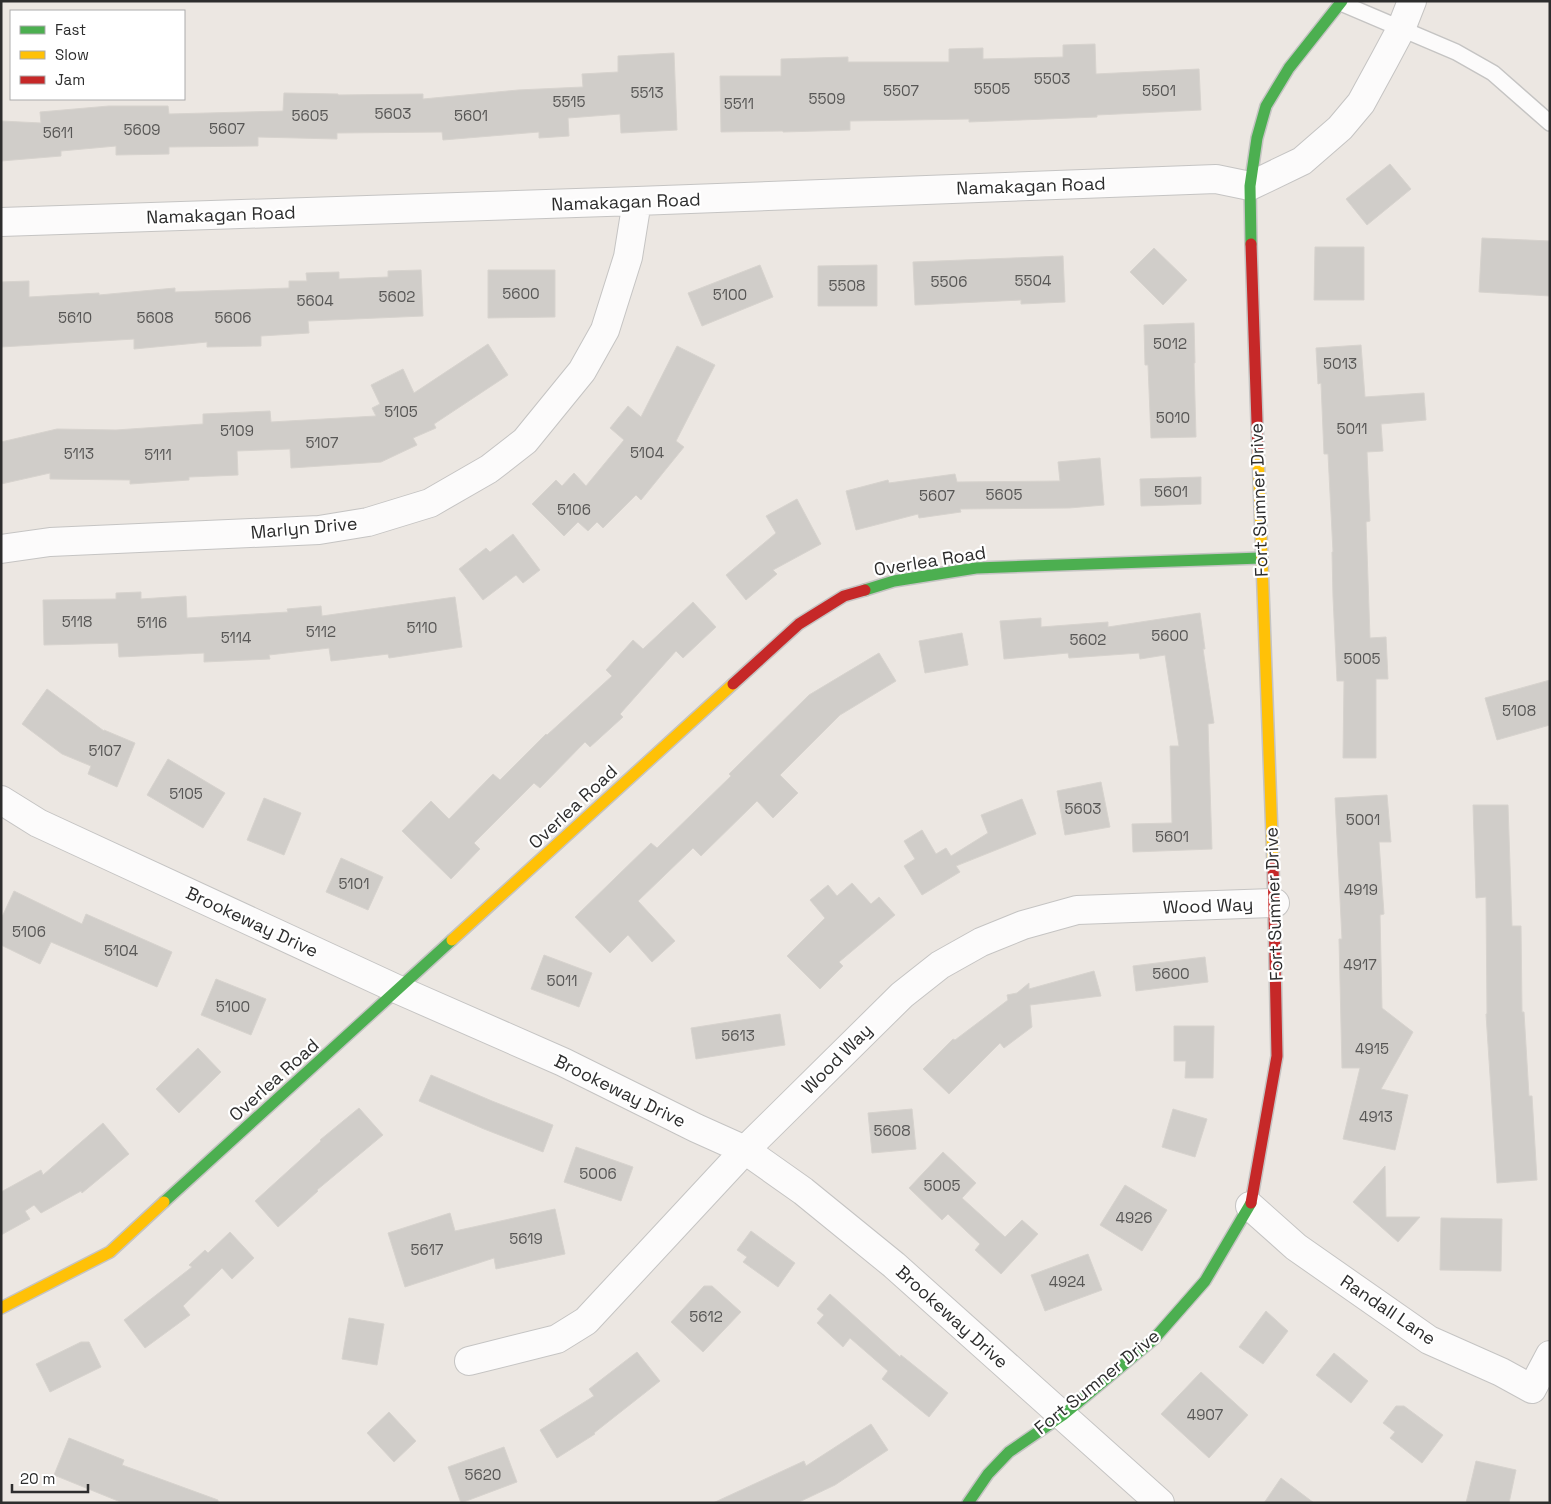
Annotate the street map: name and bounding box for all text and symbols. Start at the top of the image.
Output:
legend [10,10,185,100]
text: Fast [55,20,86,39]
text: Slow [55,45,89,64]
house number: 5503 [1034,69,1070,88]
text: Jam [55,70,85,89]
house number: 5505 [974,79,1010,98]
house number: 5507 [883,81,919,100]
house number: 5501 [1142,81,1176,100]
house number: 5513 [630,83,664,102]
house number: 5509 [809,89,845,108]
house number: 5515 [552,92,586,111]
house number: 5511 [724,94,754,113]
house number: 5603 [375,104,411,123]
house number: 5605 [292,106,328,125]
house number: 5601 [454,106,488,125]
house number: 5607 [209,119,245,138]
house number: 5609 [124,120,160,139]
house number: 5611 [43,123,73,142]
street label: Namakagan Road [956,171,1106,200]
street label: Namakagan Road [551,187,701,216]
street label: Namakagan Road [146,200,296,229]
house number: 5504 [1015,271,1051,290]
house number: 5506 [931,272,967,291]
house number: 5508 [829,276,865,295]
house number: 5600 [502,284,540,303]
house number: 5100 [713,285,747,304]
house number: 5602 [379,287,415,306]
house number: 5604 [296,291,334,310]
house number: 5610 [58,308,92,327]
house number: 5608 [136,308,174,327]
house number: 5606 [215,308,251,327]
house number: 5012 [1153,334,1187,353]
house number: 5013 [1323,354,1357,373]
house number: 5105 [384,402,418,421]
house number: 5010 [1156,408,1190,427]
house number: 5011 [1336,419,1368,438]
house number: 5109 [220,421,254,440]
street label: Fort Sumner Drive [1244,423,1273,577]
house number: 5107 [306,433,338,452]
house number: 5104 [630,443,664,462]
house number: 5113 [64,444,94,463]
house number: 5111 [144,445,172,464]
house number: 5601 [1154,482,1188,501]
house number: 5605 [986,485,1022,504]
house number: 5607 [919,486,955,505]
house number: 5106 [557,500,591,519]
street label: Marlyn Drive [250,511,358,544]
street label: Overlea Road [872,540,988,581]
house number: 5118 [62,612,92,631]
house number: 5116 [137,613,167,632]
house number: 5110 [407,618,437,637]
house number: 5112 [306,622,336,641]
house number: 5600 [1151,626,1189,645]
house number: 5114 [221,628,251,647]
house number: 5602 [1070,630,1106,649]
house number: 5005 [1343,649,1381,668]
house number: 5108 [1502,701,1536,720]
house number: 5107 [89,741,121,760]
street label: Overlea Road [523,760,622,854]
house number: 5105 [169,784,203,803]
house number: 5603 [1065,799,1101,818]
house number: 5001 [1346,810,1380,829]
house number: 5601 [1155,827,1189,846]
street label: Fort Sumner Drive [1259,827,1288,981]
house number: 5101 [339,874,369,893]
house number: 4919 [1344,880,1378,899]
street label: Brookeway Drive [182,881,322,962]
street label: Wood Way [1162,892,1254,919]
house number: 5106 [12,922,46,941]
house number: 5104 [104,941,138,960]
house number: 4917 [1343,955,1377,974]
house number: 5600 [1152,964,1190,983]
house number: 5011 [546,971,578,990]
house number: 5100 [216,997,250,1016]
street label: Wood Way [797,1019,877,1099]
house number: 5613 [721,1026,755,1045]
street label: Overlea Road [224,1033,323,1126]
house number: 4915 [1355,1039,1389,1058]
street label: Brookeway Drive [551,1049,690,1132]
house number: 4913 [1359,1107,1393,1126]
house number: 5608 [873,1121,911,1140]
house number: 5006 [579,1164,617,1183]
house number: 5005 [923,1176,961,1195]
house number: 4926 [1116,1208,1152,1227]
house number: 5619 [509,1229,543,1248]
house number: 5617 [411,1240,443,1259]
street label: Brookeway Drive [891,1260,1013,1373]
street label: Randall Lane [1336,1269,1440,1350]
house number: 4924 [1049,1272,1085,1291]
house number: 5612 [689,1307,723,1326]
street label: Fort Sumner Drive [1030,1324,1164,1439]
house number: 4907 [1187,1405,1223,1424]
scale bar [12,1462,89,1494]
house number: 5620 [465,1465,501,1484]
text: 20 m [20,1469,55,1488]

